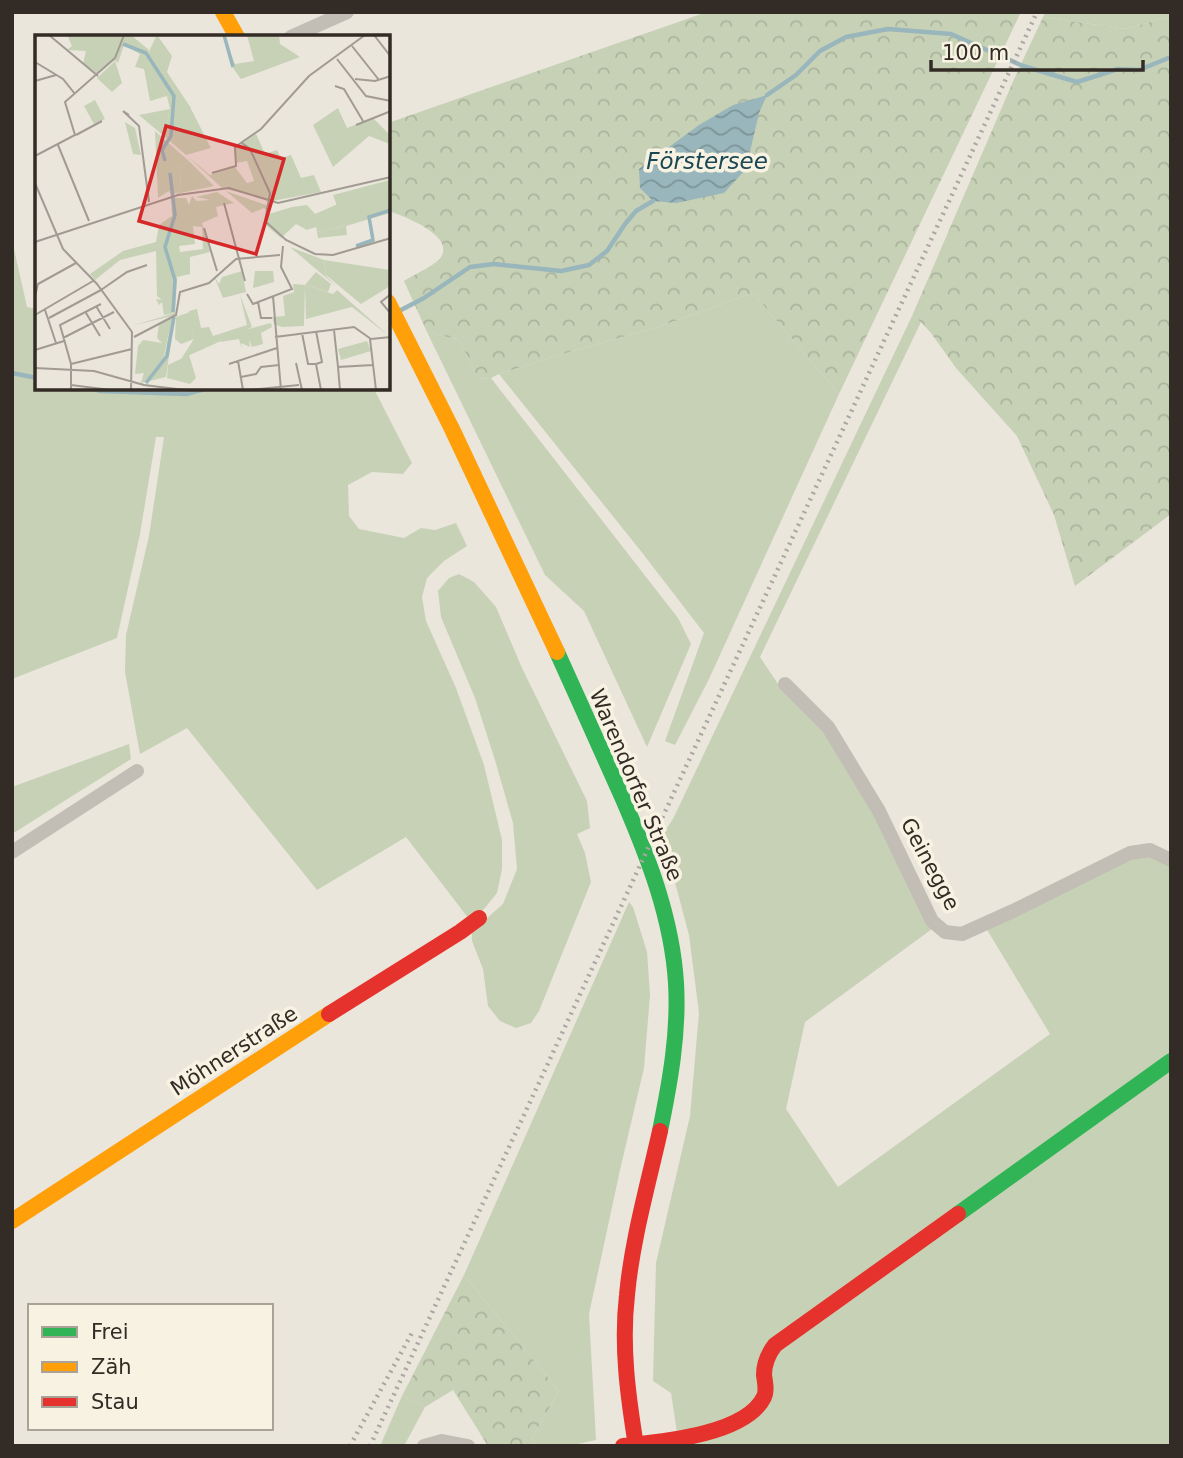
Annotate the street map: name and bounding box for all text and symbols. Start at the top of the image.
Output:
scale bar [931,28,1143,72]
inset map [35,35,390,390]
text: 100 m [942,41,1009,65]
water label: Förstersee [646,148,768,174]
street label: Warendorfer Straße [585,685,687,885]
street label: Geinegge [896,814,964,914]
street label: Möhnerstraße [166,1001,302,1101]
legend [28,1304,273,1430]
text: Frei [91,1320,128,1344]
text: Zäh [91,1355,132,1379]
text: Stau [91,1390,139,1414]

